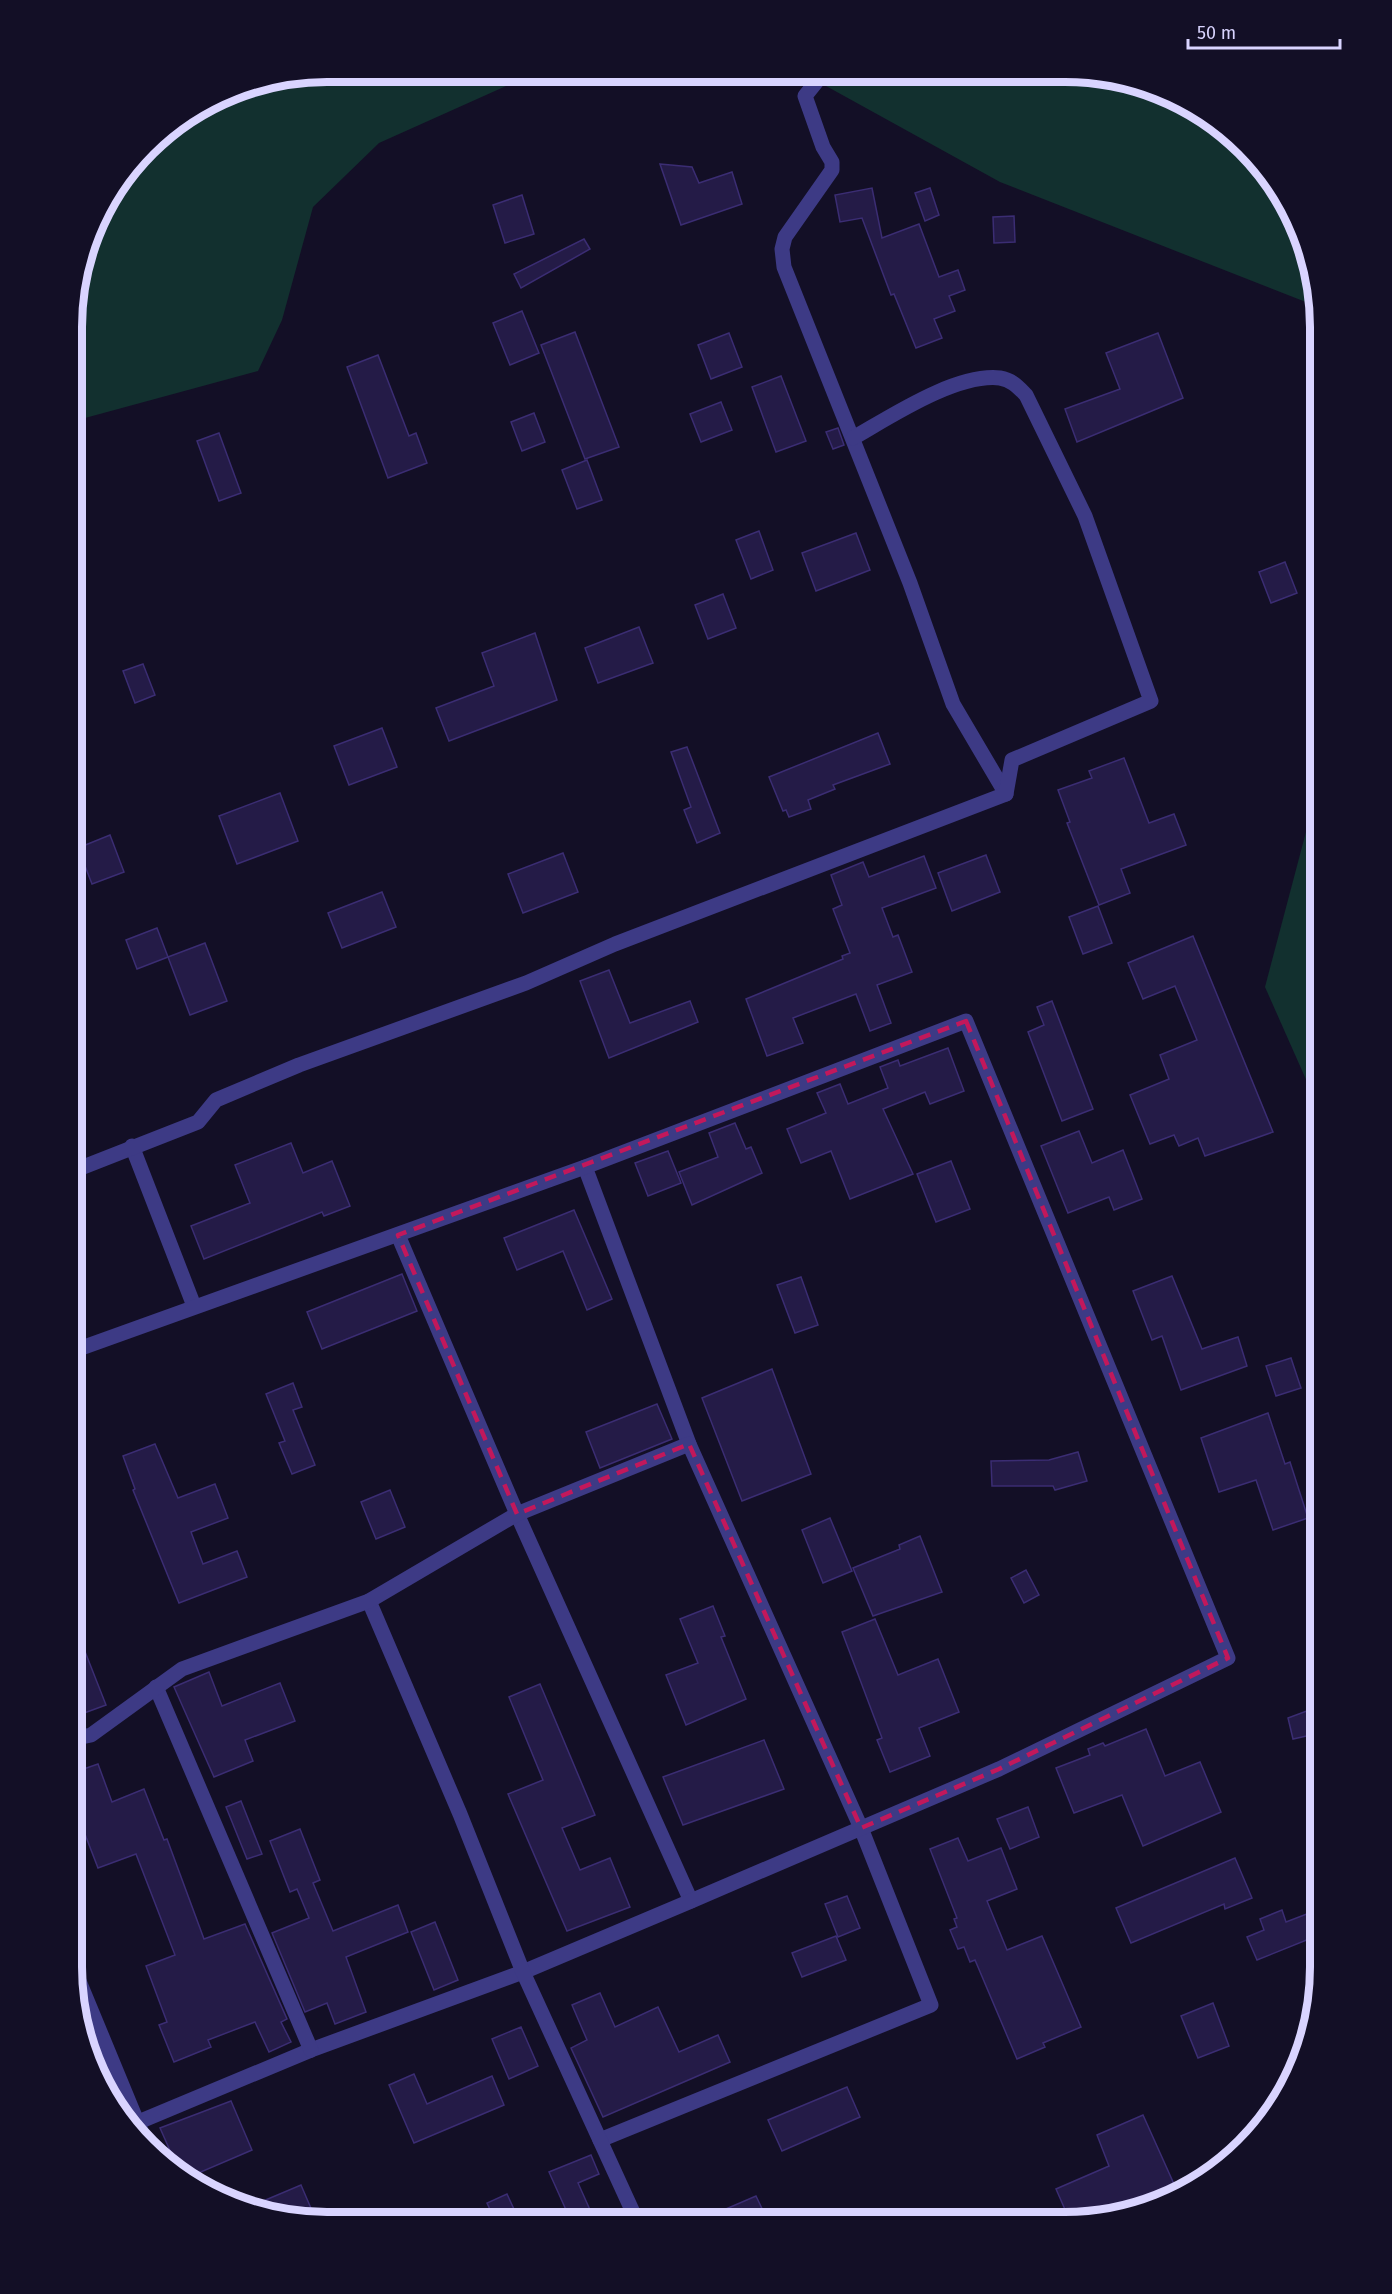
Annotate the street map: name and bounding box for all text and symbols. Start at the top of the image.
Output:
scale bar [1188,12,1340,50]
text: 50 m [1197,22,1236,44]

